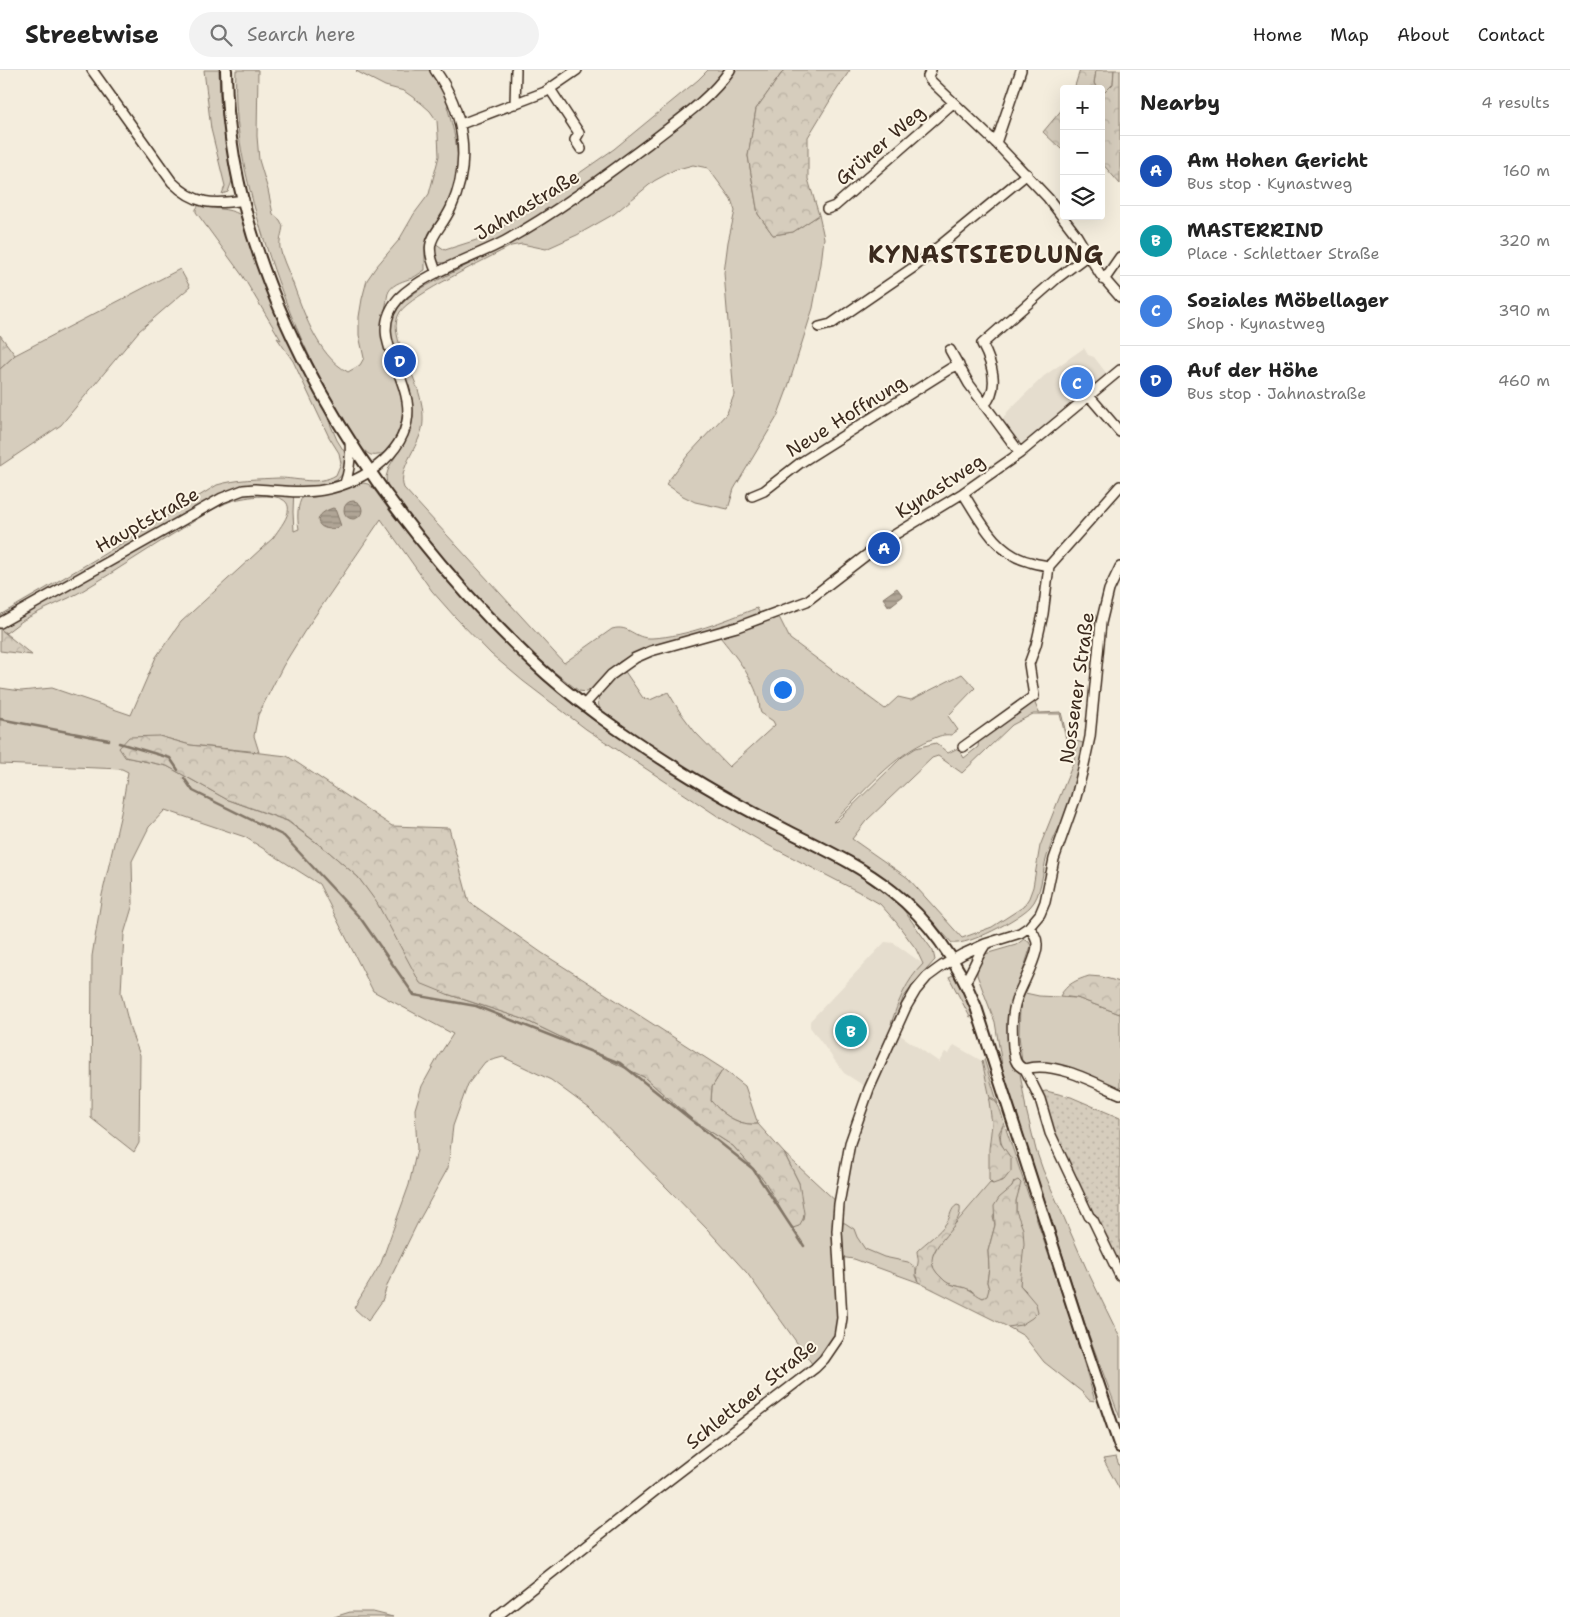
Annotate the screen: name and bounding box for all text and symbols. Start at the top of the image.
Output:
search box [189,12,539,57]
text: Streetwise [25,19,159,51]
icon: search [207,21,235,49]
text: Search here [247,22,356,47]
text: Home [1253,23,1302,47]
text: Map [1330,23,1369,47]
text: About [1397,23,1450,47]
text: Contact [1478,23,1545,47]
map controls [1060,85,1105,220]
button: + [1060,85,1105,130]
text: Nearby [1140,89,1220,117]
text: 4 results [1481,92,1550,113]
street label: Grüner Weg [830,99,930,191]
button: − [1060,130,1105,175]
text: Am Hohen Gericht [1187,148,1368,173]
text: A [1150,160,1162,181]
text: 160 m [1503,160,1550,181]
street label: Jahnastraße [470,164,584,246]
text: Bus stop · Kynastweg [1187,173,1352,194]
button: layers [1060,175,1105,220]
text: MASTERRIND [1187,218,1323,243]
text: B [1151,230,1161,251]
text: 320 m [1499,230,1550,251]
district label: KYNASTSIEDLUNG [868,239,1104,271]
text: Place · Schlettaer Straße [1187,243,1380,264]
text: Soziales Möbellager [1187,288,1389,313]
text: C [1151,300,1161,321]
text: 390 m [1498,300,1550,321]
text: Shop · Kynastweg [1187,313,1325,334]
pin: D [384,342,416,380]
text: Auf der Höhe [1187,358,1318,383]
pin: C [1061,364,1093,402]
street label: Neue Hoffnung [781,369,911,463]
text: D [1150,370,1162,391]
text: 460 m [1498,370,1550,391]
text: Bus stop · Jahnastraße [1187,383,1366,404]
street label: Kynastweg [891,448,989,524]
street label: Hauptstraße [91,481,203,559]
pin: A [868,529,900,567]
street label: Nossener Straße [1054,611,1100,765]
your location [770,677,796,703]
pin: B [835,1012,867,1050]
street label: Schlettaer Straße [680,1333,822,1455]

